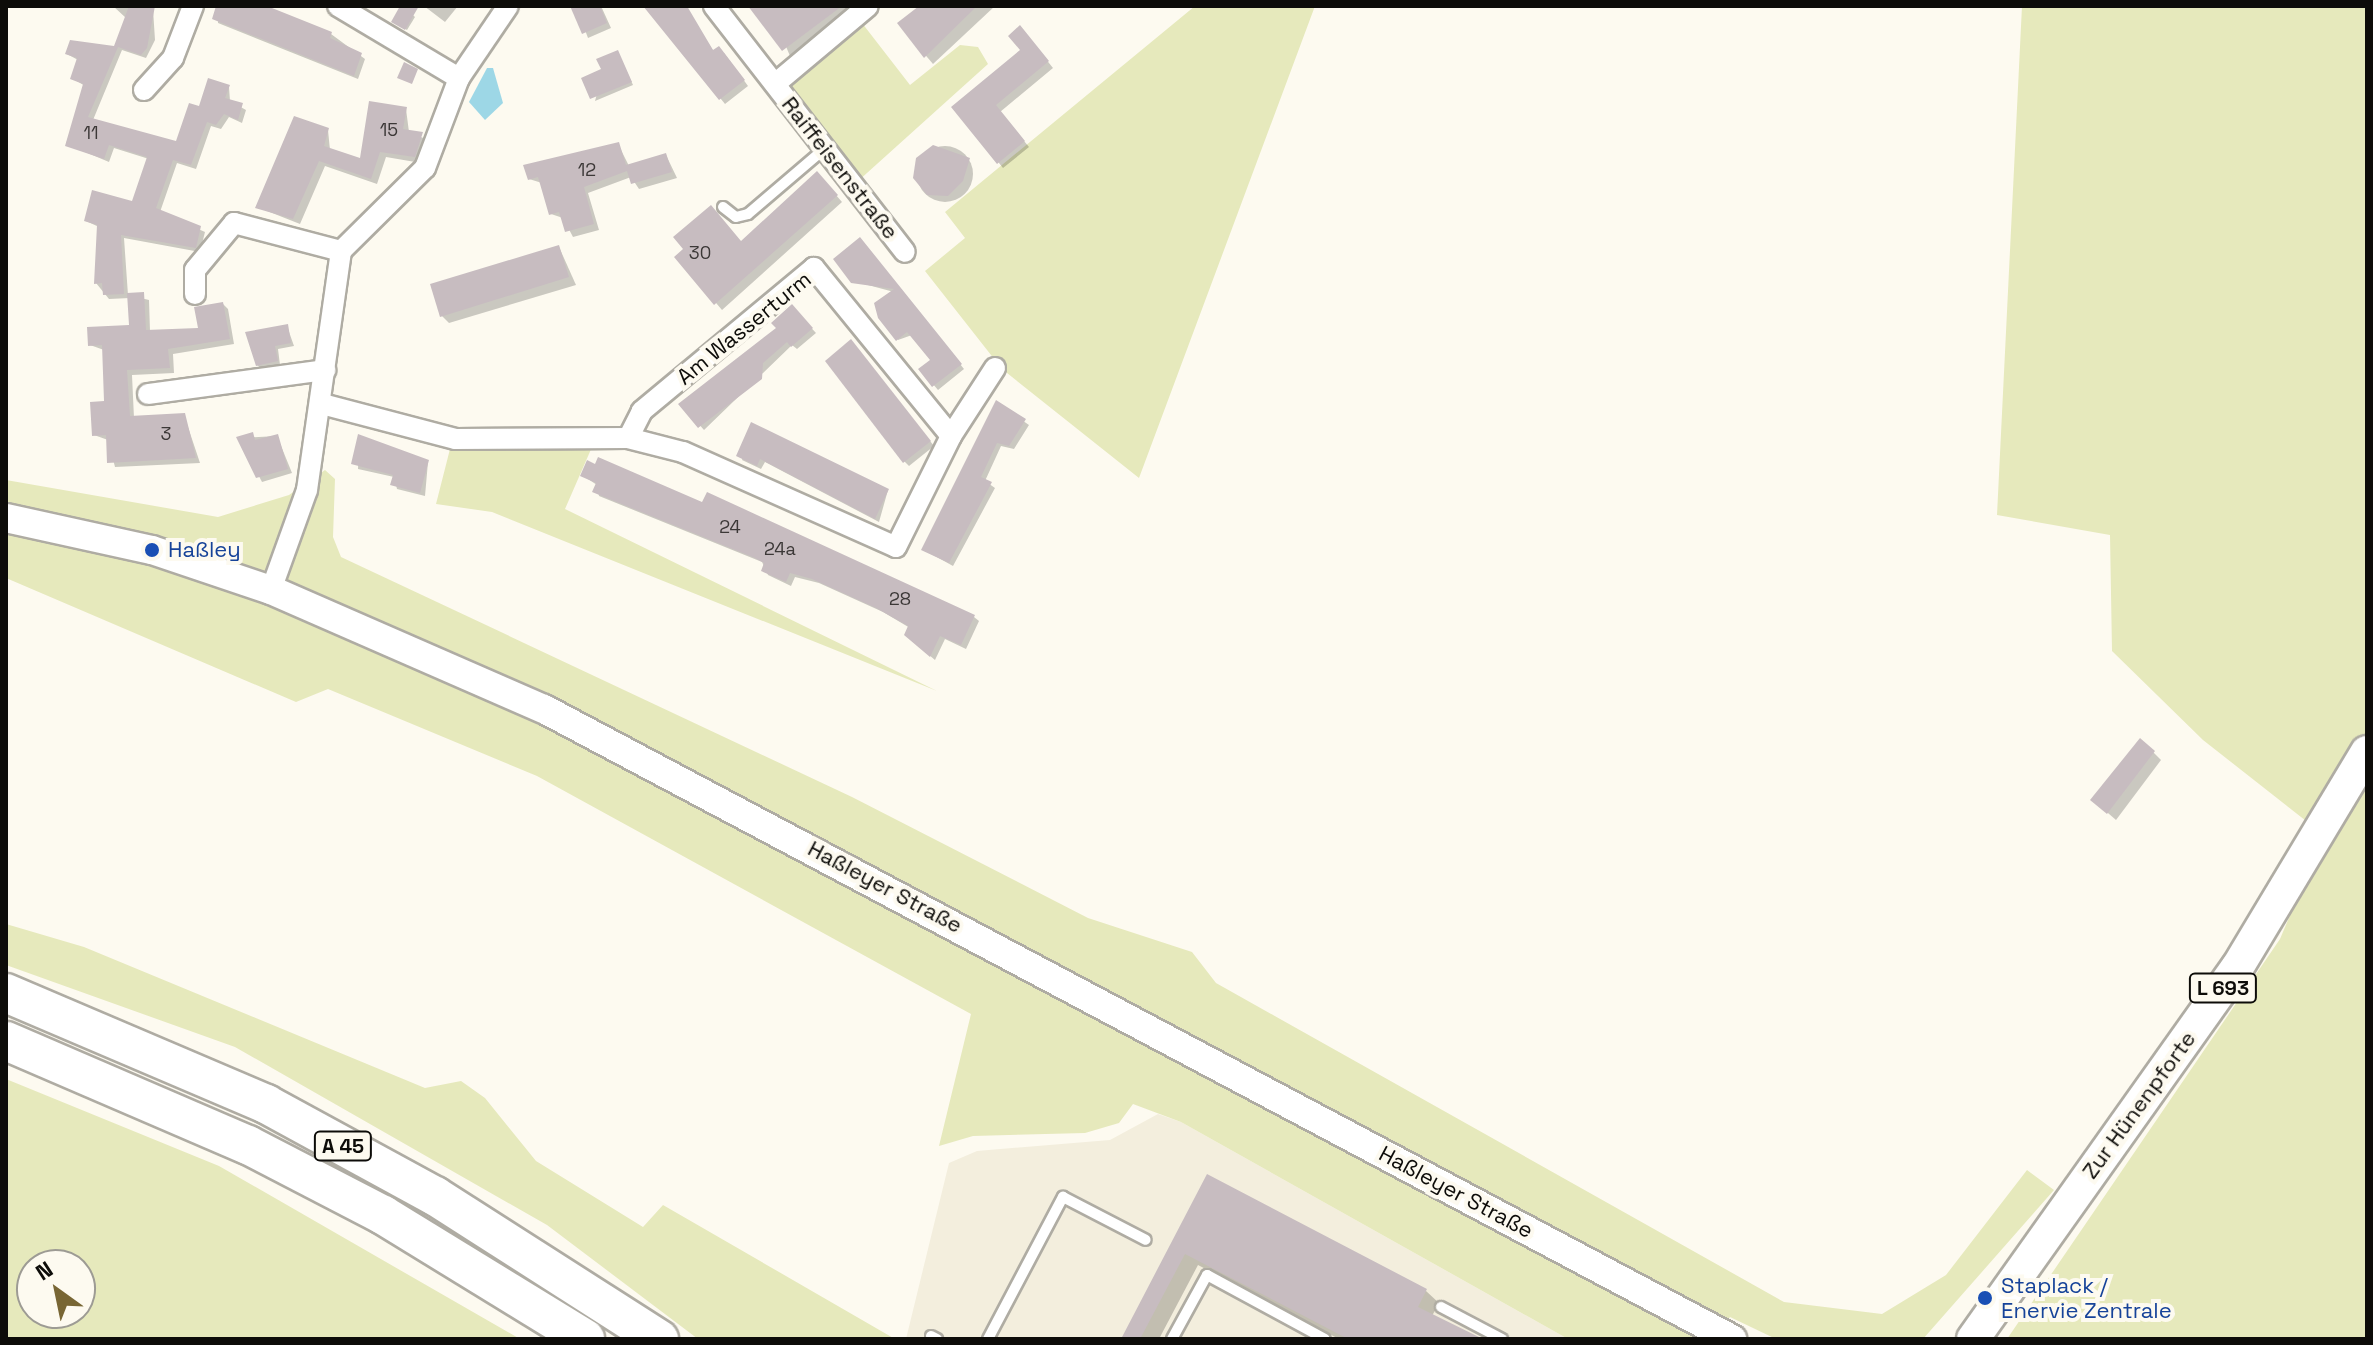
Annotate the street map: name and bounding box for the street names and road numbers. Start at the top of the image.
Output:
street label: Raiffeisenstraße [776,91,904,245]
street label: Am Wasserturm [671,266,817,390]
street label: Haßleyer Straße [803,835,967,939]
road number: L 693 [2187,972,2259,1004]
street label: Zur Hünenpforte [2077,1026,2201,1184]
road number: A 45 [313,1130,373,1162]
street label: Haßleyer Straße [1374,1140,1538,1244]

